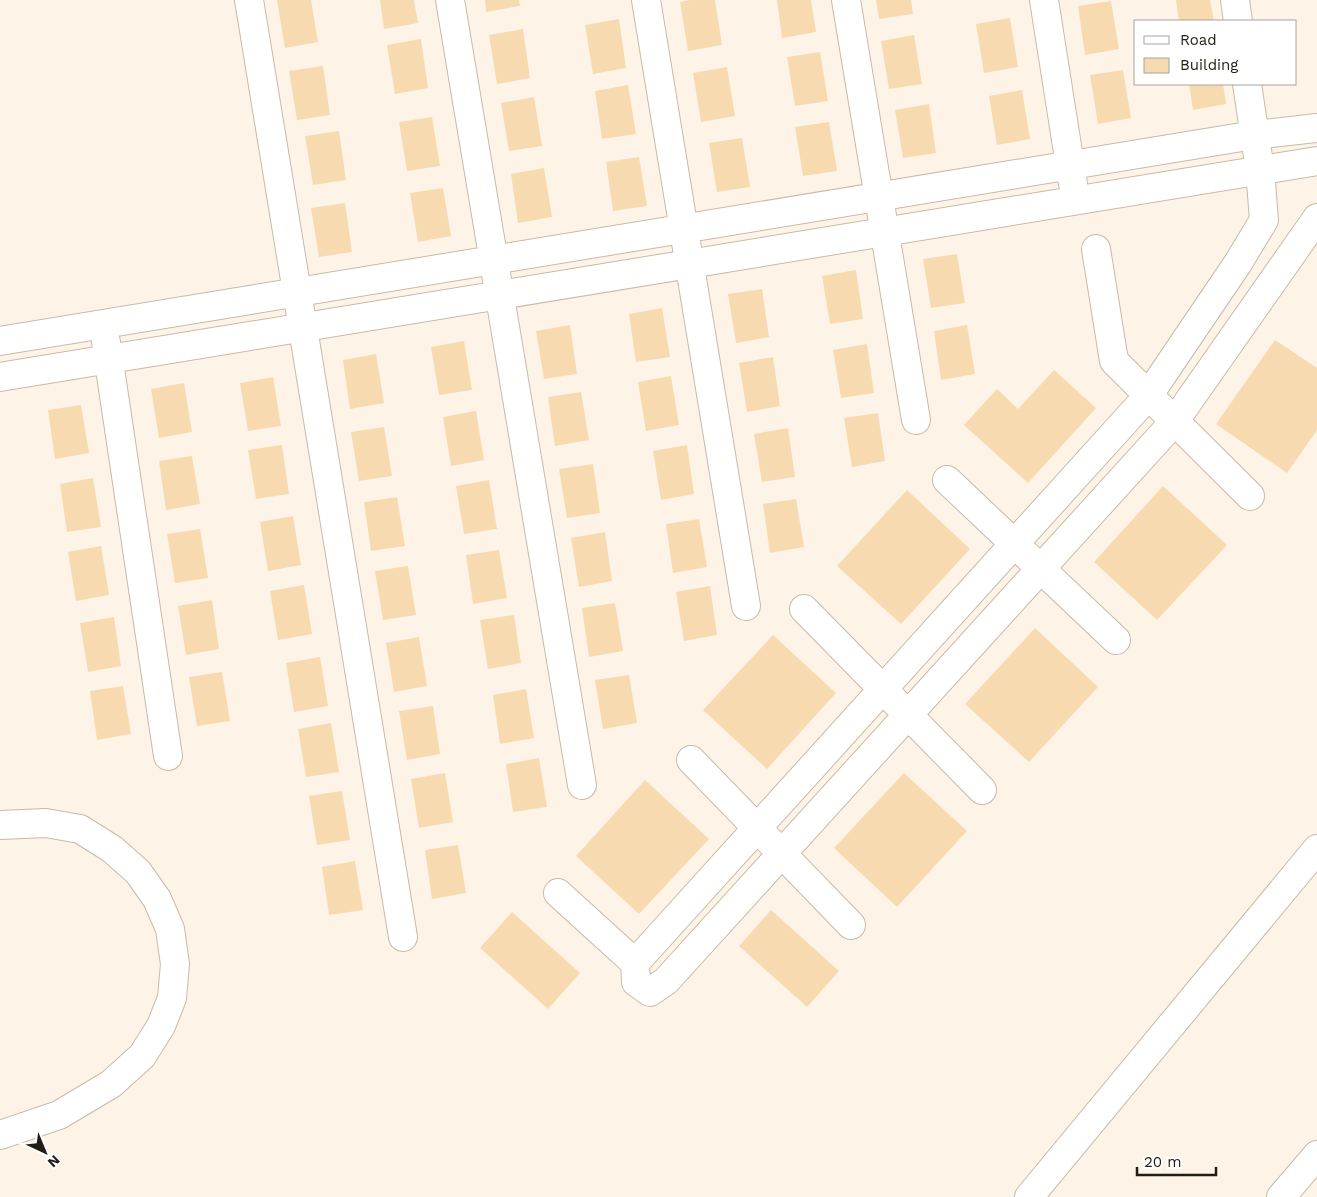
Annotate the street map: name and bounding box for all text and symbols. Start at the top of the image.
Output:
legend [1134,20,1297,85]
text: Road [1180,31,1217,49]
text: Building [1180,56,1238,74]
north arrow [20,1127,70,1177]
scale bar [1137,1144,1216,1176]
text: N [45,1152,63,1171]
text: 20 m [1144,1153,1182,1171]

